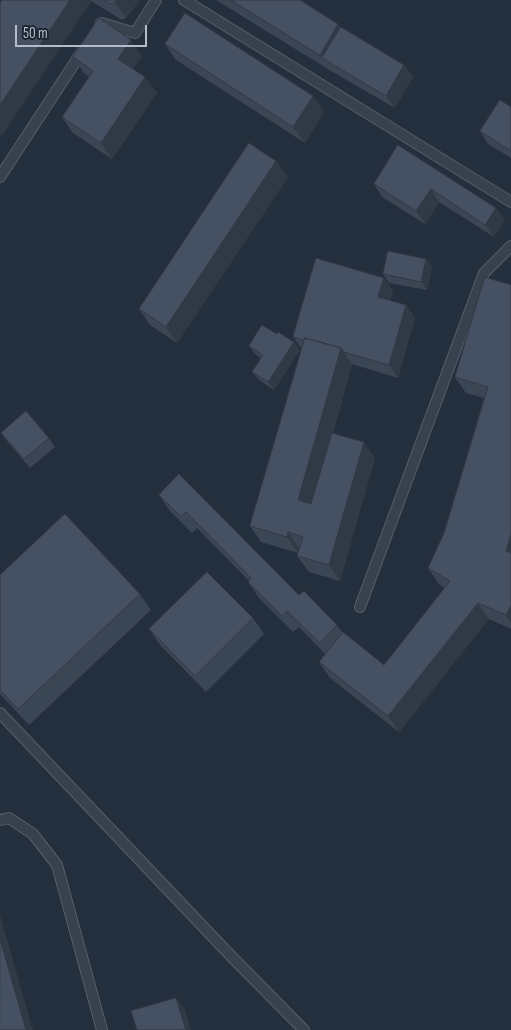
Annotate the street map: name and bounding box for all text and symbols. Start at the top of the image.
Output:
scale bar [18,15,150,47]
text: 50 m [23,24,48,43]

